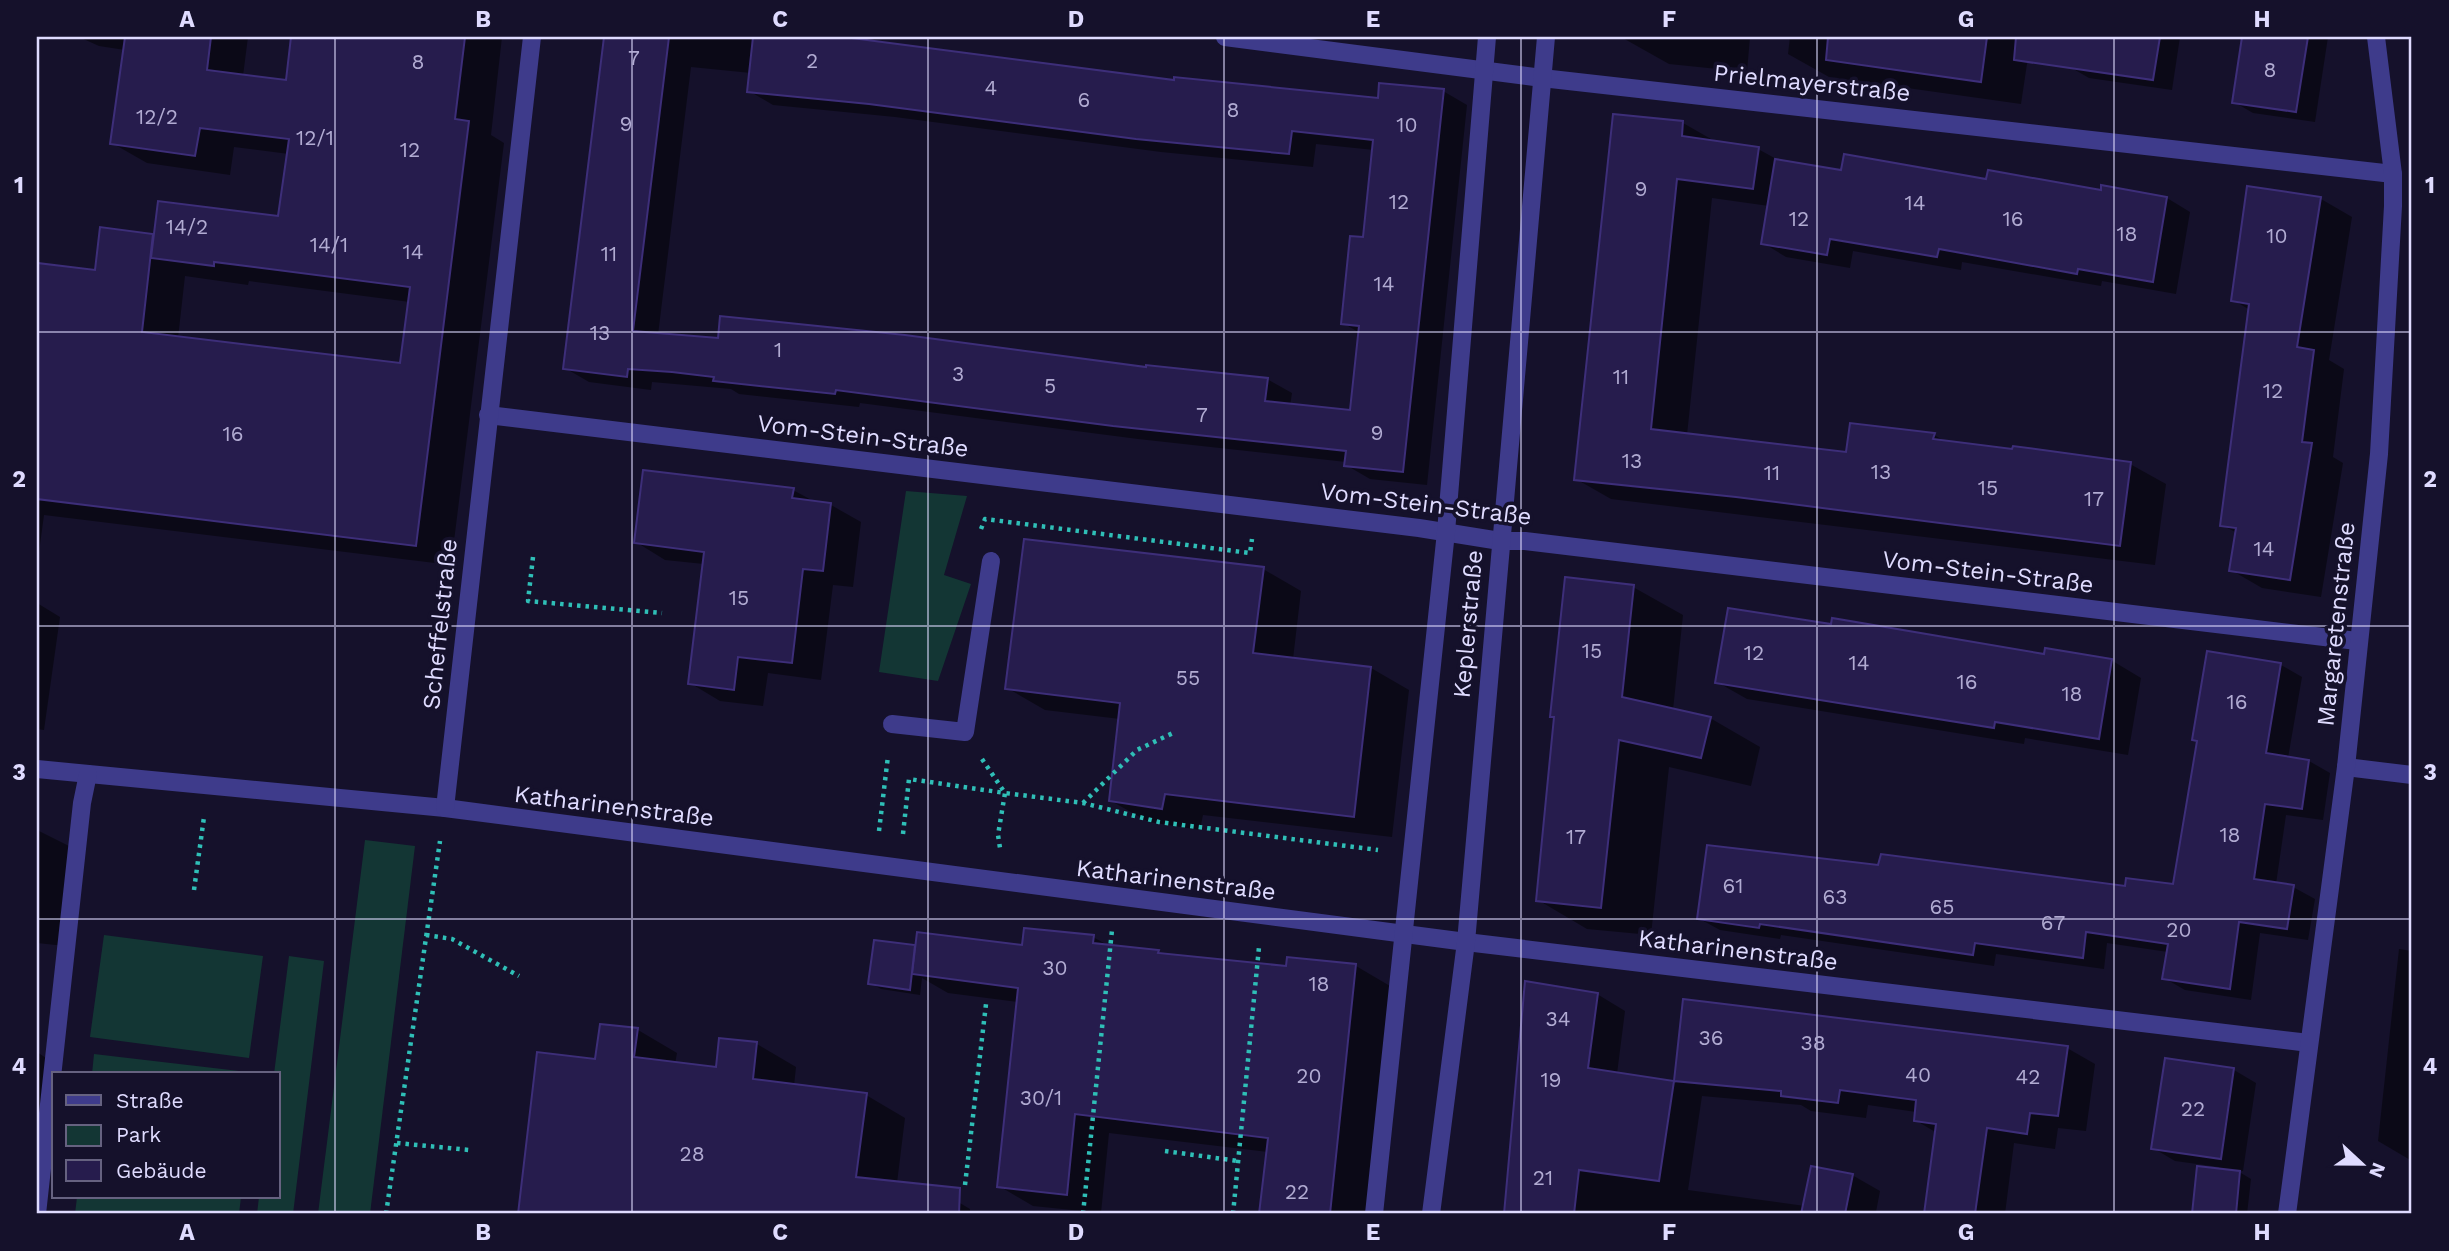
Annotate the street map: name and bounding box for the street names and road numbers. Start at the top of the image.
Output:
street label: Prielmayerstraße [1712,59,1912,107]
street label: Vom-Stein-Straße [756,409,970,463]
street label: Vom-Stein-Straße [1319,477,1533,531]
street label: Margaretenstraße [2311,520,2361,728]
street label: Scheffelstraße [417,537,463,711]
street label: Vom-Stein-Straße [1881,545,2095,599]
street label: Keplerstraße [1448,549,1488,699]
street label: Katharinenstraße [512,780,716,832]
street label: Katharinenstraße [1074,854,1278,906]
street label: Katharinenstraße [1636,924,1840,976]

